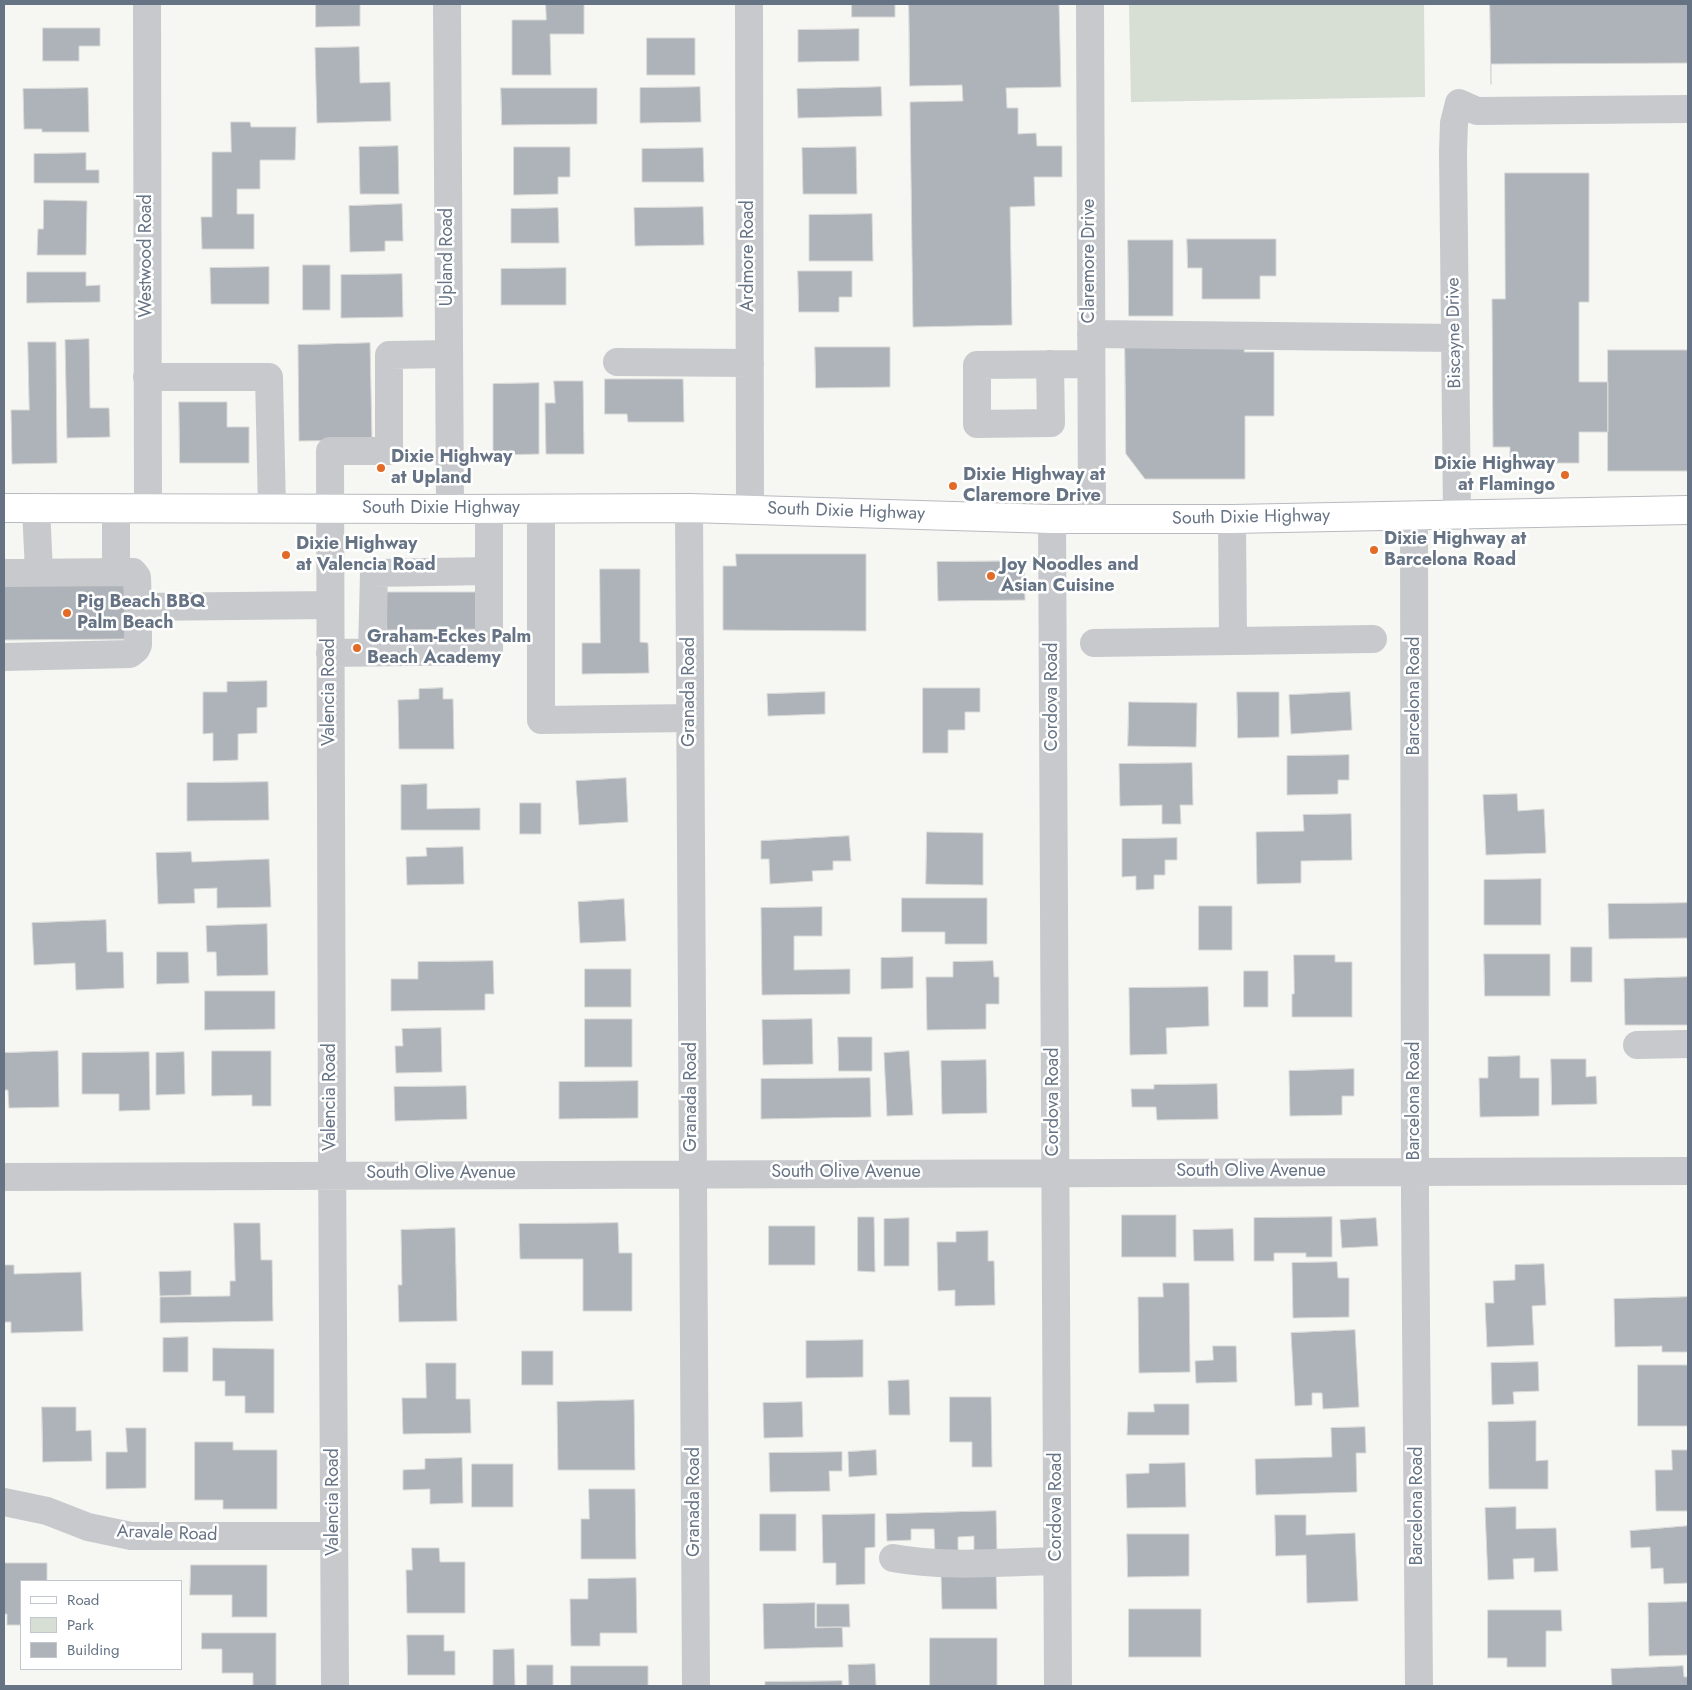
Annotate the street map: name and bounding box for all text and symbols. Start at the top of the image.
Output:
street label: Westwood Road [136,194,158,318]
street label: Claremore Drive [1079,199,1101,323]
street label: Ardmore Road [738,200,760,312]
street label: Upland Road [437,208,459,306]
street label: Biscayne Drive [1443,277,1467,389]
place label: Dixie Highway at Upland [391,447,512,489]
place label: Dixie Highway at Flamingo [1434,454,1555,496]
marker: Dixie Highway at Upland [375,462,387,474]
place label: Dixie Highway at Claremore Drive [963,465,1105,508]
marker: Dixie Highway at Flamingo [1559,469,1571,481]
marker: Dixie Highway at Claremore Drive [947,480,959,492]
street label: South Dixie Highway [362,498,520,520]
street label: South Dixie Highway [767,498,925,526]
street label: South Dixie Highway [1172,506,1330,530]
place label: Dixie Highway at Barcelona Road [1384,529,1526,572]
place label: Dixie Highway at Valencia Road [296,534,436,576]
marker: Dixie Highway at Barcelona Road [1368,544,1380,556]
marker: Dixie Highway at Valencia Road [280,549,292,561]
place label: Joy Noodles and Asian Cuisine [1001,555,1139,598]
marker: Joy Noodles and Asian Cuisine [985,570,997,582]
place label: Pig Beach BBQ Palm Beach [77,592,206,634]
marker: Pig Beach BBQ Palm Beach [61,607,73,619]
place label: Graham-Eckes Palm Beach Academy [367,627,531,670]
street label: Granada Road [679,637,701,747]
street label: Barcelona Road [1404,637,1426,755]
street label: Valencia Road [319,638,341,746]
marker: Graham-Eckes Palm Beach Academy [351,642,363,654]
street label: Cordova Road [1042,643,1064,751]
street label: Granada Road [681,1042,703,1152]
street label: Barcelona Road [1404,1042,1426,1160]
street label: Valencia Road [320,1043,342,1151]
street label: Cordova Road [1043,1048,1065,1156]
street label: South Olive Avenue [1176,1161,1326,1183]
street label: South Olive Avenue [771,1162,921,1184]
street label: South Olive Avenue [366,1163,516,1185]
street label: Granada Road [684,1447,706,1557]
street label: Barcelona Road [1407,1447,1429,1565]
street label: Valencia Road [323,1448,345,1556]
street label: Cordova Road [1046,1453,1068,1561]
street label: Aravale Road [116,1521,218,1547]
legend [20,1580,182,1670]
text: Road [67,1589,99,1611]
text: Park [67,1614,94,1636]
text: Building [67,1639,119,1661]

